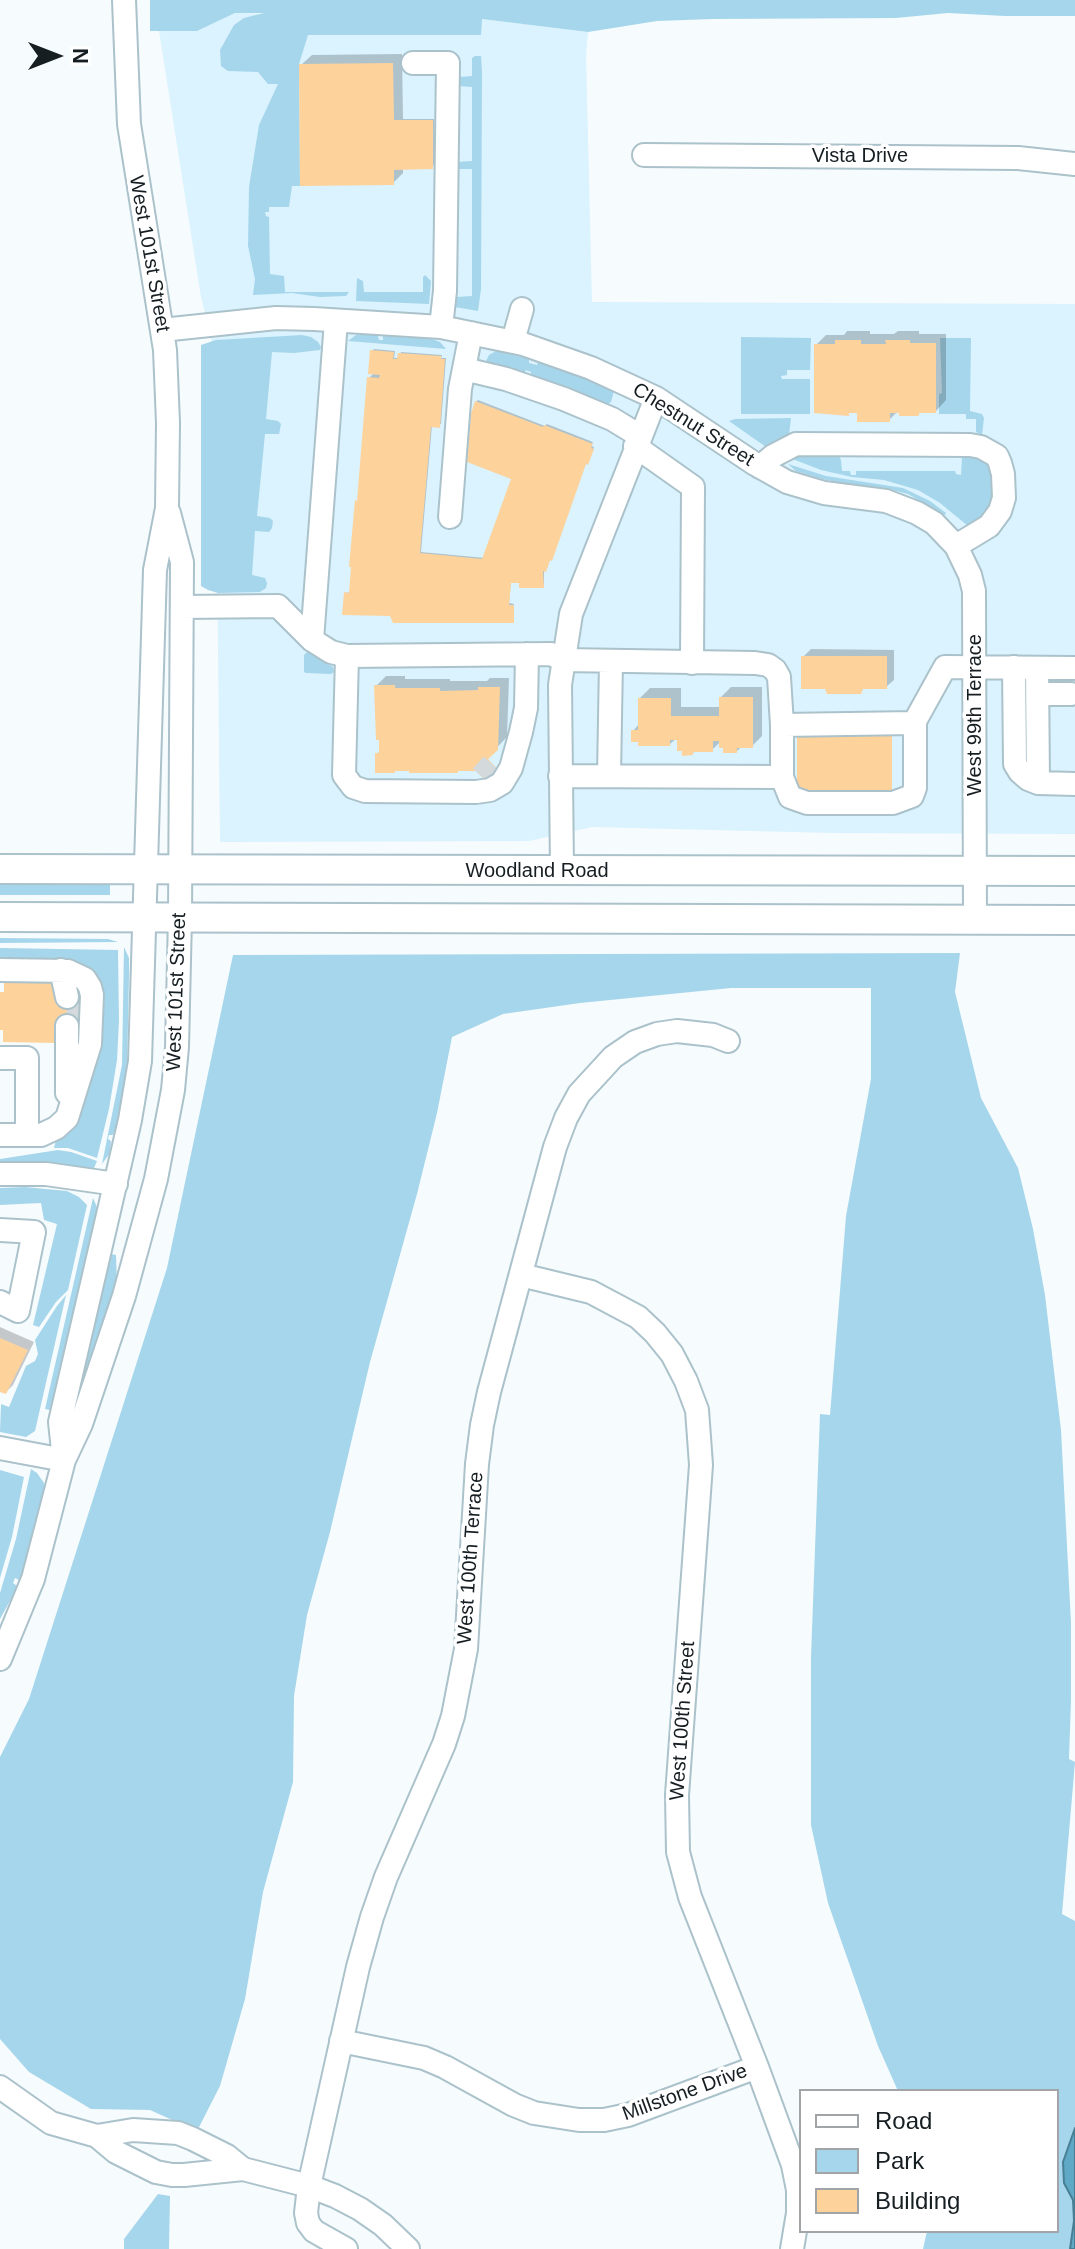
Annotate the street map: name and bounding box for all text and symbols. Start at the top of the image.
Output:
north arrow [16,16,96,96]
text: N [68,48,93,64]
street label: Vista Drive [812,144,908,168]
street label: West 101st Street [123,174,175,334]
street label: Chestnut Street [628,378,758,472]
street label: West 99th Terrace [963,634,987,796]
street label: Woodland Road [465,859,609,883]
street label: West 101st Street [162,912,192,1072]
street label: West 100th Terrace [453,1471,489,1645]
street label: West 100th Street [665,1640,701,1802]
street label: Millstone Drive [619,2059,751,2127]
legend [799,2089,1059,2233]
text: Road [875,2107,932,2134]
text: Park [875,2147,924,2174]
text: Building [875,2187,960,2214]

